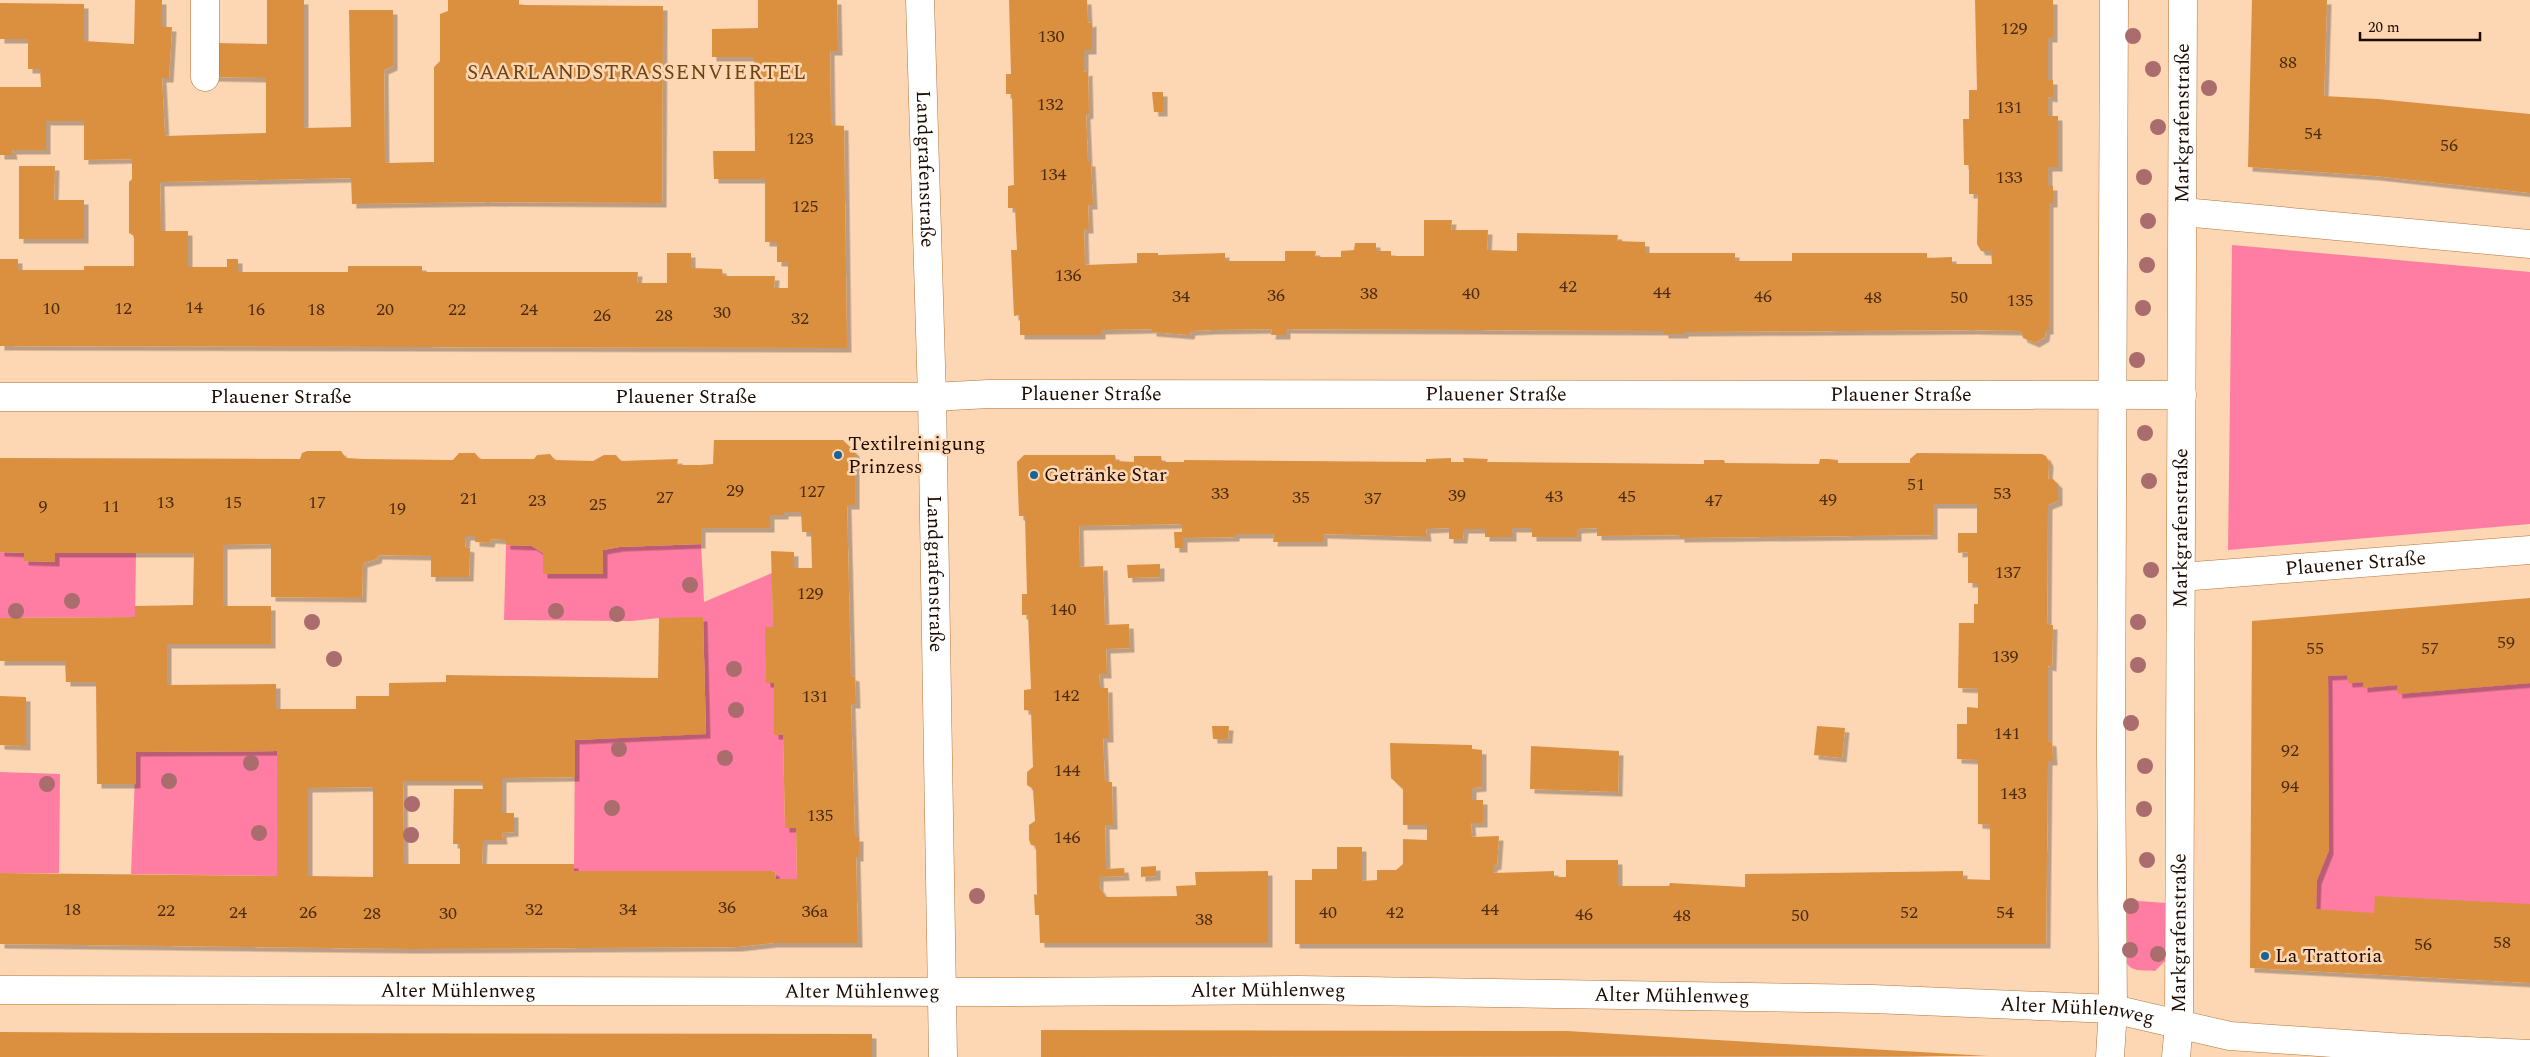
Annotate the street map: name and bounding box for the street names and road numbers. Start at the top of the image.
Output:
street label: Markgrafenstraße [2167,43,2198,203]
street label: Landgrafenstraße [908,90,942,248]
street label: Plauener Straße [1020,379,1162,409]
street label: Plauener Straße [1425,379,1567,409]
street label: Plauener Straße [1830,380,1972,410]
street label: Plauener Straße [210,382,352,412]
street label: Plauener Straße [615,382,757,412]
street label: Markgrafenstraße [2166,448,2196,608]
street label: Landgrafenstraße [919,495,951,653]
street label: Plauener Straße [2284,543,2427,584]
street label: Markgrafenstraße [2164,853,2195,1013]
street label: Alter Mühlenweg [1190,975,1346,1006]
street label: Alter Mühlenweg [380,976,536,1006]
street label: Alter Mühlenweg [784,977,940,1007]
street label: Alter Mühlenweg [1594,980,1750,1012]
street label: Alter Mühlenweg [2000,989,2158,1033]

